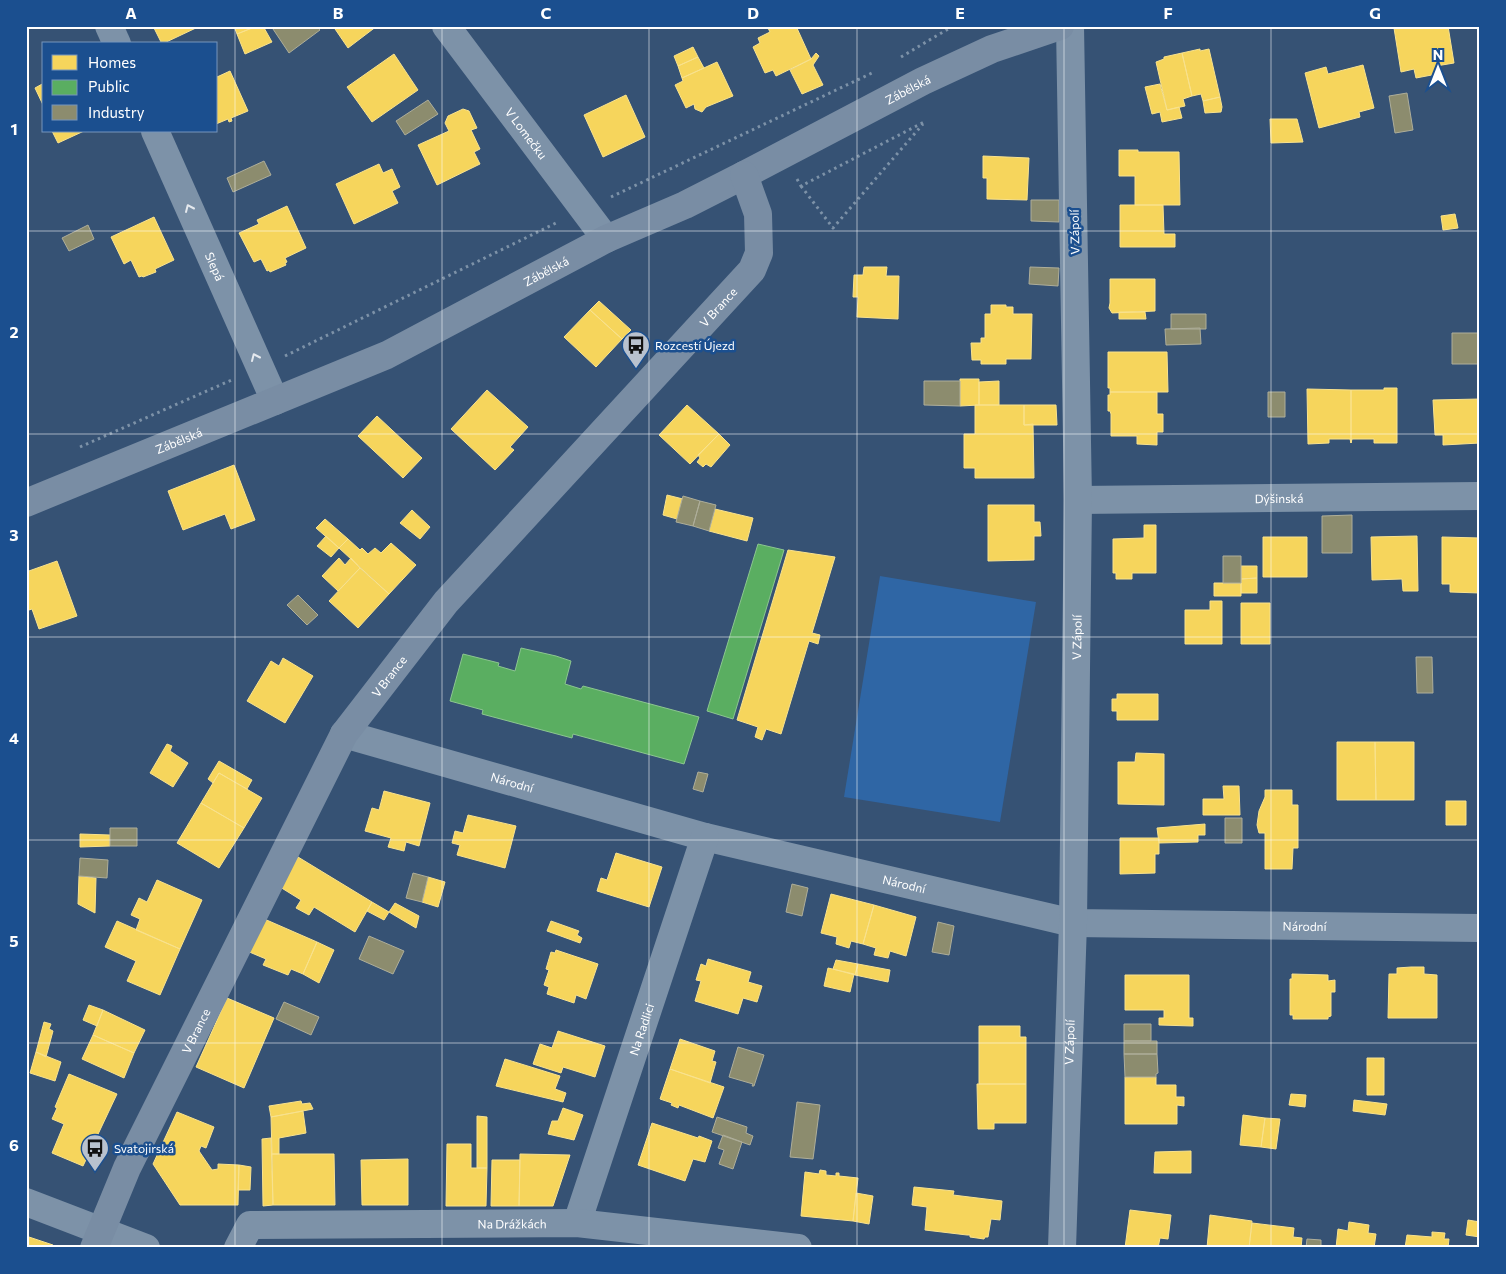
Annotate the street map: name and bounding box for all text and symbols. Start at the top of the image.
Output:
text: A [125,3,137,22]
text: B [333,3,344,22]
text: C [541,3,552,22]
text: D [747,3,759,22]
text: E [955,3,965,22]
text: F [1163,3,1173,22]
text: G [1369,3,1381,22]
legend [42,42,218,132]
north arrow [1414,42,1464,92]
text: N [1433,46,1443,63]
text: Homes [88,53,136,71]
street label: Zábělská [883,72,932,107]
text: Public [88,77,130,95]
text: Industry [88,103,145,121]
street label: V Lomečku [503,105,550,162]
text: 1 [10,119,18,138]
one-way arrow [185,204,196,213]
street label: V Zápolí [1067,208,1081,255]
street label: Slepá [203,250,228,283]
street label: Zábělská [521,253,571,288]
street label: V Brance [696,284,740,329]
text: 2 [9,322,19,341]
bus stop icon: Rozcestí Újezd [621,330,651,369]
place label: Rozcestí Újezd [655,338,735,352]
one-way arrow [250,353,261,362]
street label: Zábělská [153,425,204,456]
street label: Dýšinská [1255,491,1303,505]
text: 3 [9,525,19,544]
street label: V Zápolí [1069,614,1084,660]
street label: V Brance [368,653,409,700]
text: 4 [9,728,19,747]
street label: Národní [489,769,536,795]
street label: Národní [881,872,928,896]
street label: Národní [1283,919,1328,933]
text: 5 [9,931,19,950]
street label: Na Radlici [626,1002,656,1057]
street label: V Brance [179,1006,213,1056]
street label: V Zápolí [1061,1018,1077,1065]
bus stop icon: Svatojirská [80,1133,110,1172]
text: 6 [9,1135,19,1154]
place label: Svatojirská [114,1141,174,1155]
street label: Na Drážkách [478,1216,547,1231]

